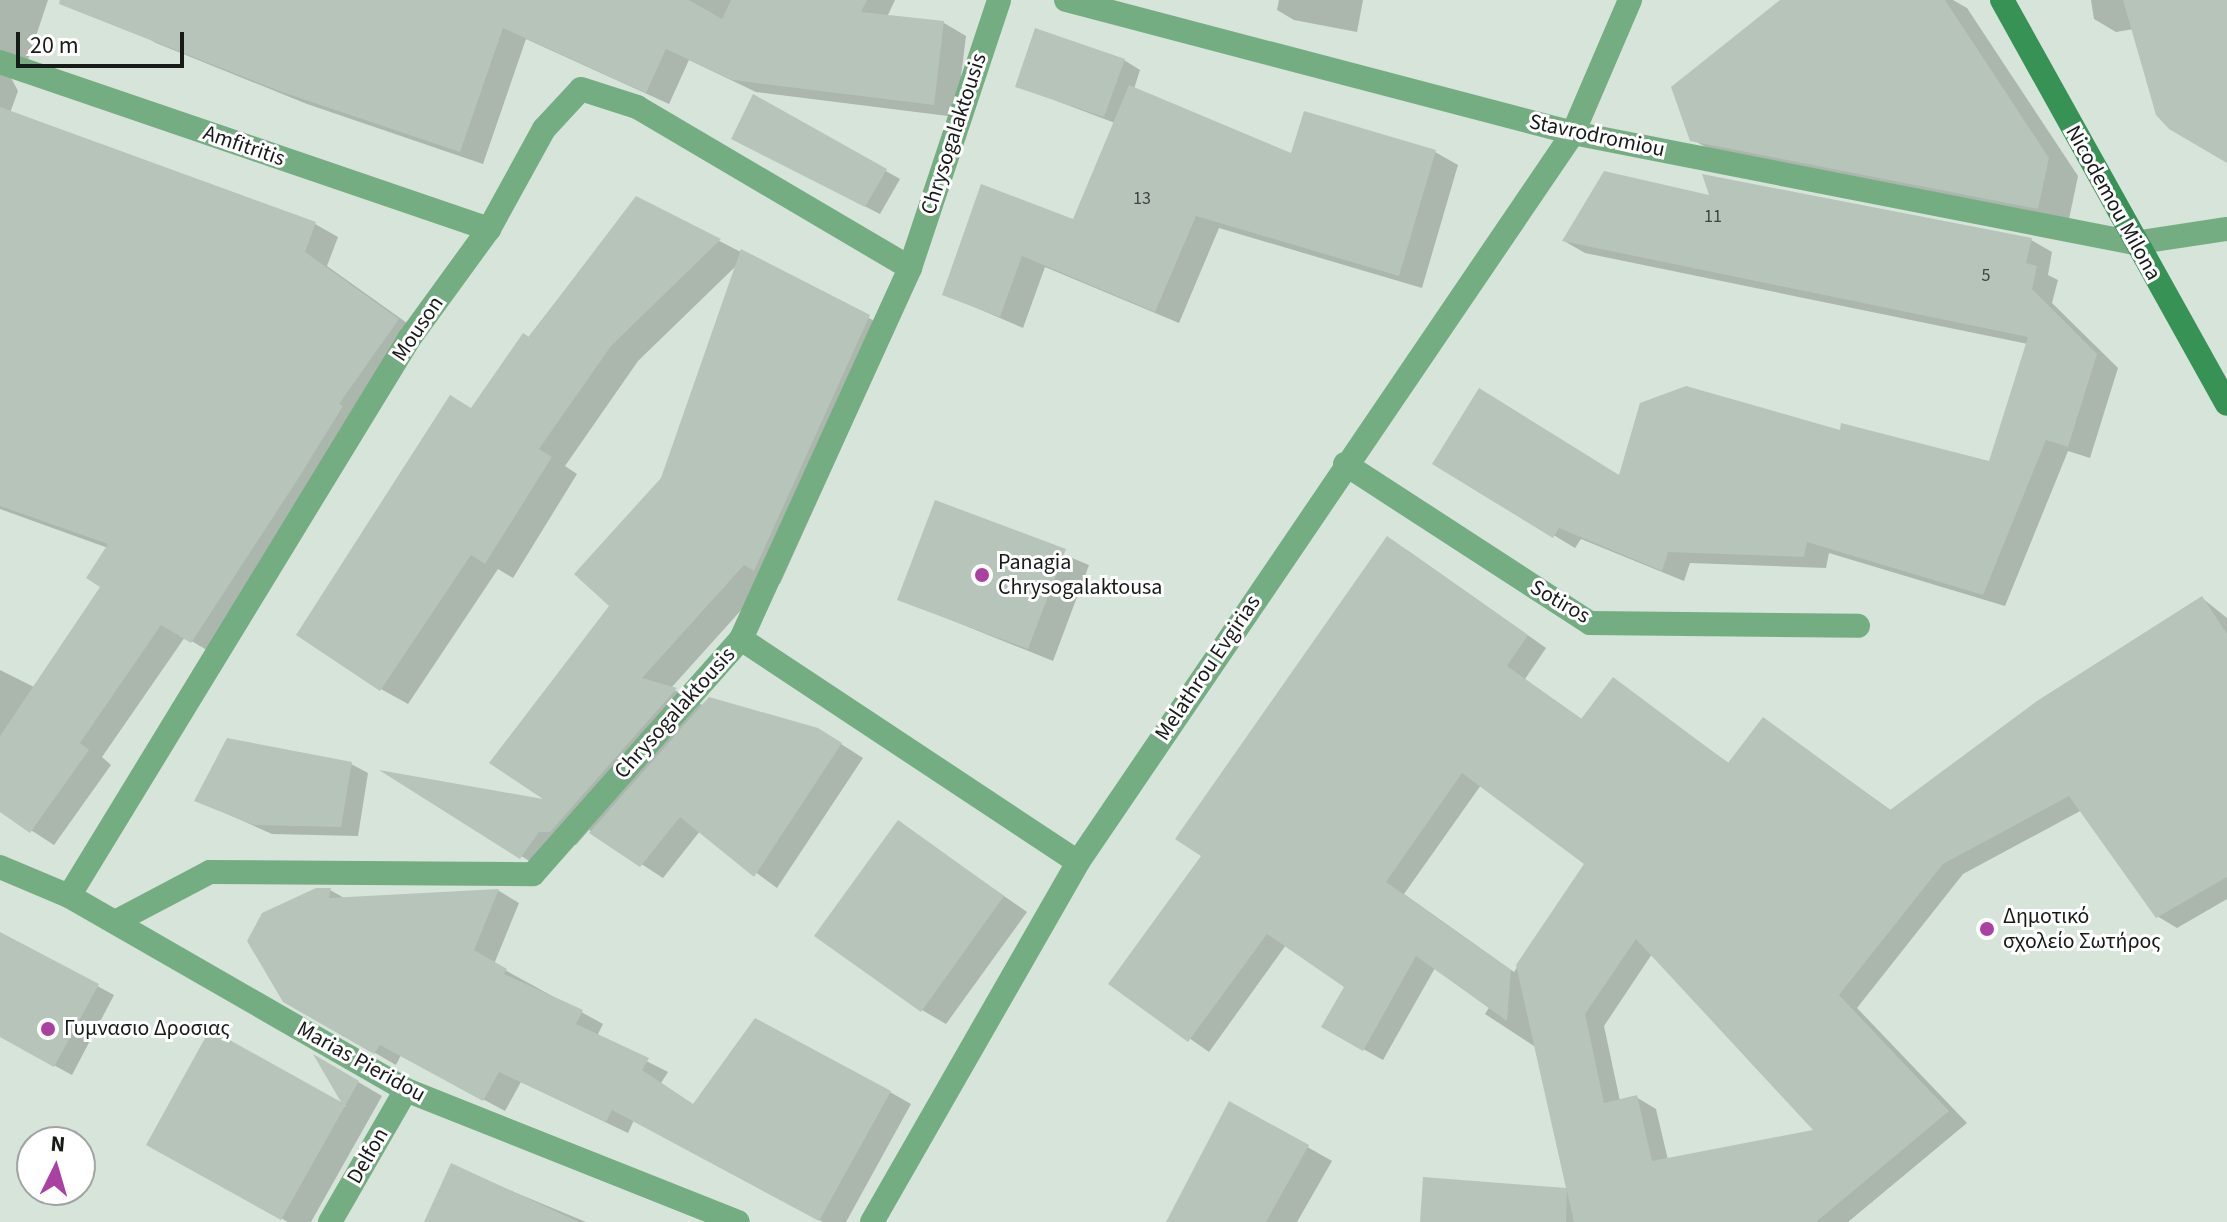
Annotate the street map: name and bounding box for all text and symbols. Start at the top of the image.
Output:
scale bar [20,16,188,66]
text: 20 m [30,28,79,63]
street label: Chrysogalaktousis [915,50,993,218]
street label: Stavrodromiou [1527,109,1667,163]
street label: Amfitritis [200,120,288,172]
street label: Nicodemou Milona [2060,121,2166,285]
house number: 13 [1133,188,1151,210]
house number: 11 [1704,206,1722,228]
house number: 5 [1982,265,1990,287]
street label: Mouson [387,291,449,367]
place label: Panagia Chrysogalaktousa [998,549,1162,600]
marker: Panagia Chrysogalaktousa [973,566,991,584]
street label: Sotiros [1525,574,1595,630]
street label: Melathrou Evgirias [1150,590,1266,746]
street label: Chrysogalaktousis [609,642,741,784]
place label: Δημοτικό σχολείο Σωτήρος [2003,903,2161,954]
marker: Δημοτικό σχολείο Σωτήρος [1978,920,1996,938]
place label: Γυμνασιο Δροσιας [64,1016,230,1042]
street label: Marias Pieridou [292,1016,430,1108]
marker: Γυμνασιο Δροσιας [39,1020,57,1038]
street label: Delfon [342,1123,394,1189]
north arrow [16,1126,96,1206]
text: N [49,1128,67,1161]

